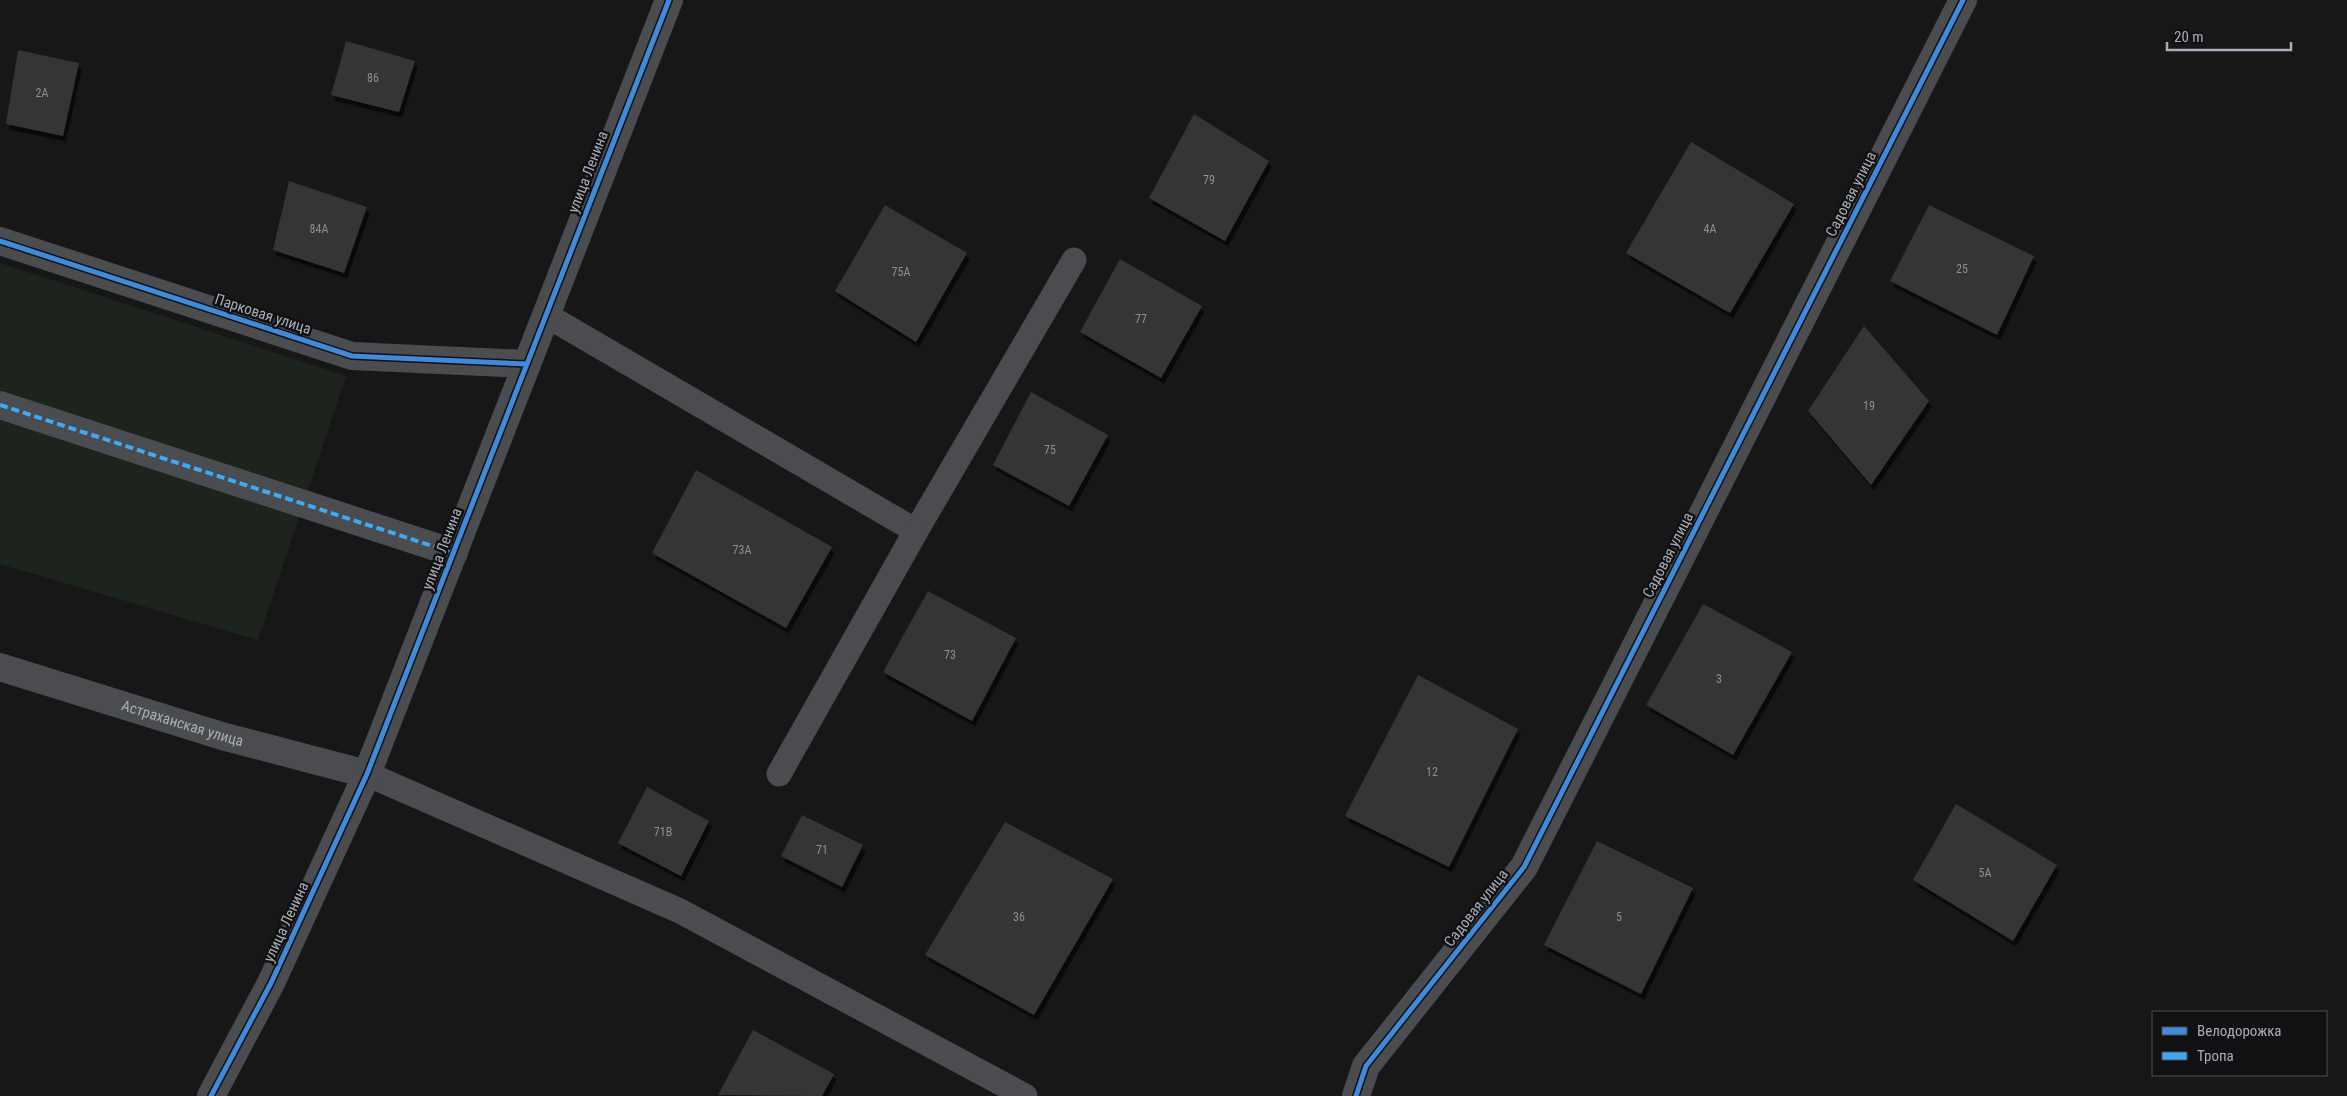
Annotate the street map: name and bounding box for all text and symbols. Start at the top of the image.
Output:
scale bar [2167,20,2291,52]
text: 20 m [2174,28,2204,46]
house number: 86 [367,71,379,85]
house number: 2А [36,86,49,100]
street label: улица Ленина [564,129,612,215]
street label: Садовая улица [1822,148,1880,240]
house number: 79 [1203,173,1215,187]
house number: 84А [310,222,328,236]
house number: 4А [1704,222,1717,236]
house number: 25 [1956,262,1968,276]
house number: 75А [892,265,910,279]
street label: Парковая улица [213,290,313,338]
house number: 77 [1135,312,1147,326]
house number: 19 [1863,399,1875,413]
house number: 75 [1044,443,1056,457]
street label: улица Ленина [418,506,466,592]
street label: Садовая улица [1639,509,1697,601]
house number: 73А [733,543,751,557]
house number: 73 [944,648,956,662]
house number: 3 [1716,672,1722,686]
street label: Астраханская улица [119,696,245,750]
house number: 12 [1426,765,1438,779]
house number: 71В [654,825,672,839]
house number: 71 [816,843,828,857]
street label: Садовая улица [1440,866,1512,950]
house number: 5А [1979,866,1992,880]
street label: улица Ленина [260,879,312,965]
house number: 36 [1013,910,1025,924]
house number: 5 [1616,910,1622,924]
legend [2152,1011,2327,1076]
text: Велодорожка [2197,1022,2282,1040]
text: Тропа [2197,1047,2234,1065]

